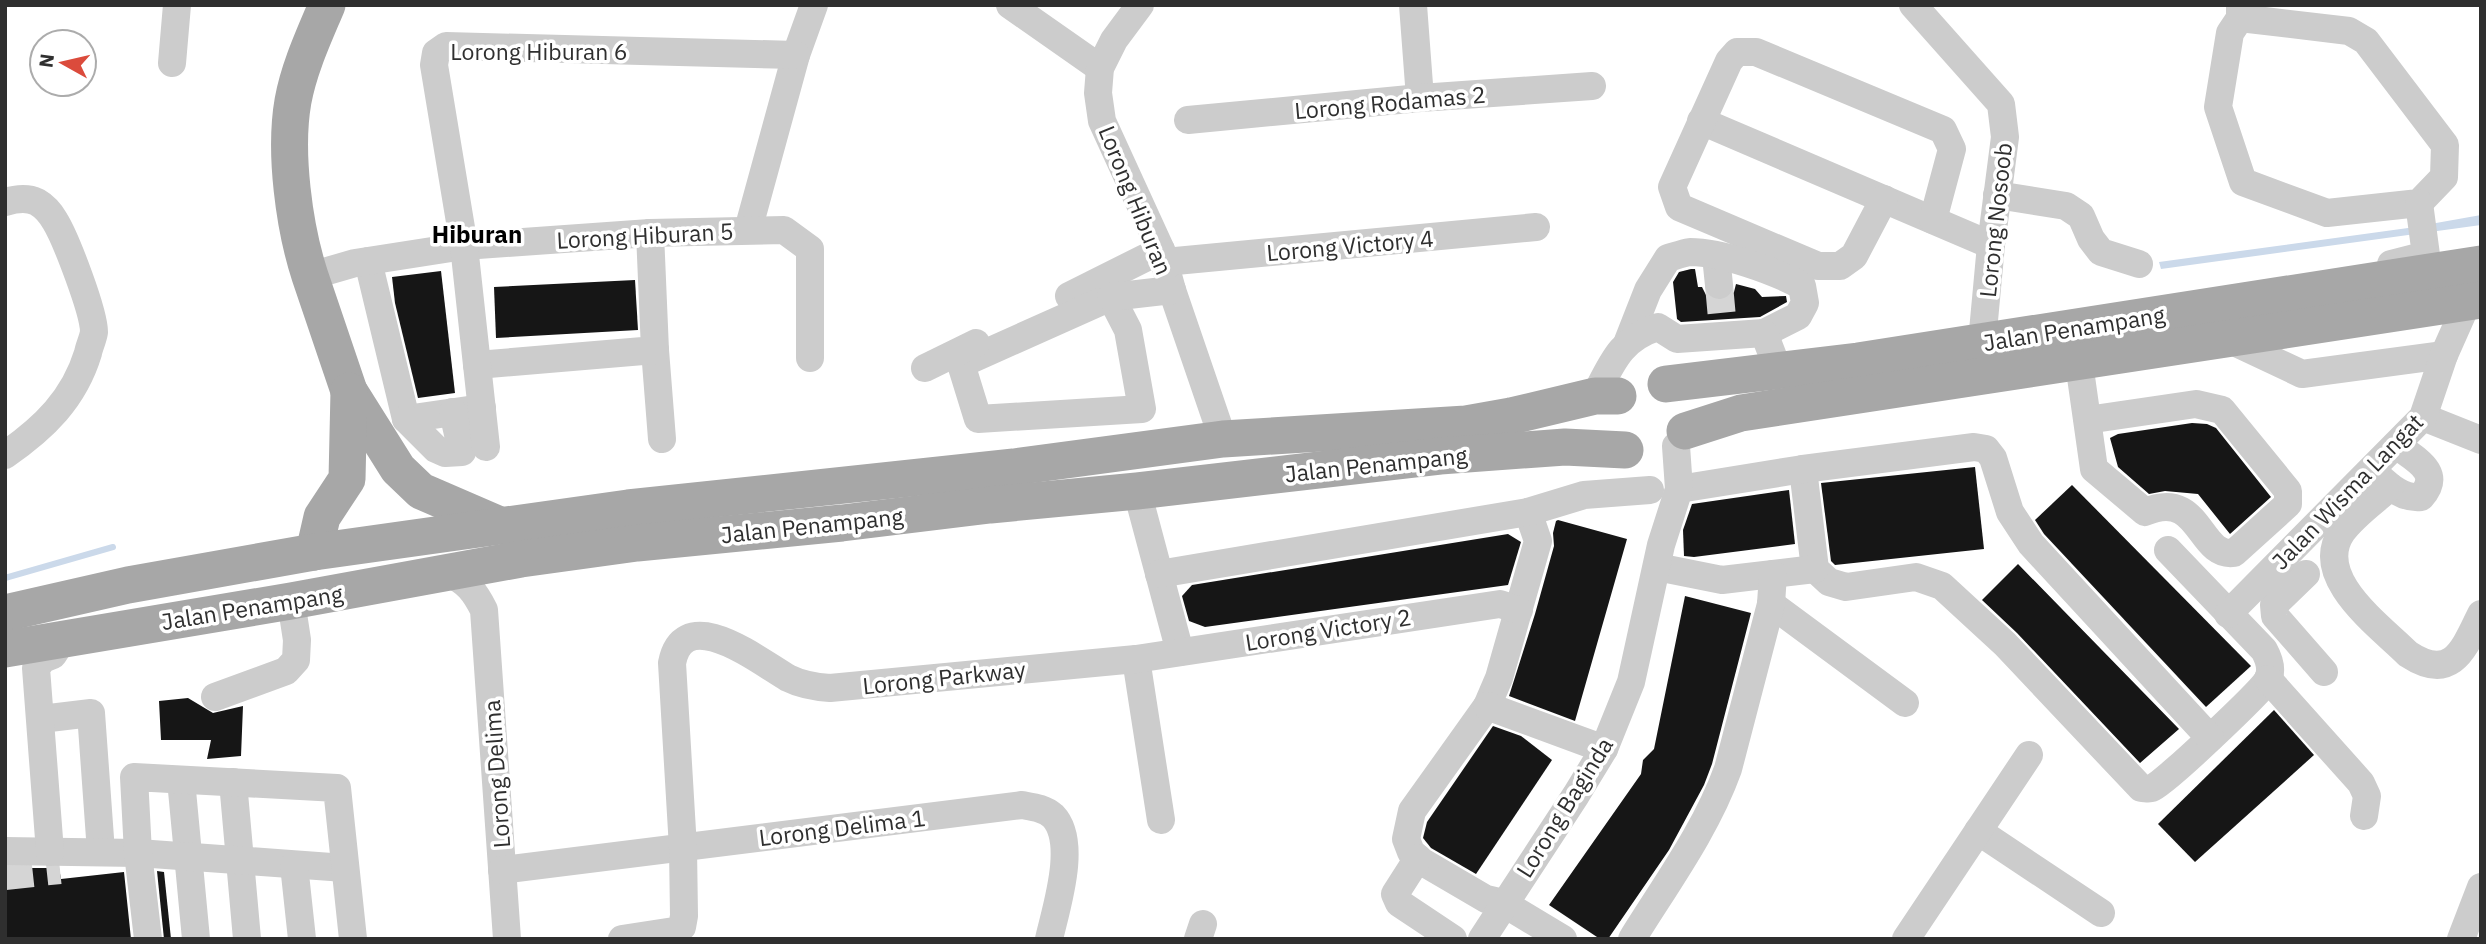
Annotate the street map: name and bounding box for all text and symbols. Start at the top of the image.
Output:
north arrow [28,28,98,98]
street label: Lorong Hiburan 6 [450,36,628,66]
text: N [33,52,59,69]
street label: Lorong Rodamas 2 [1293,79,1487,125]
street label: Lorong Hiburan [1092,121,1180,279]
street label: Lorong Nosoob [1972,141,2018,299]
street label: Lorong Hiburan 5 [556,215,734,255]
district label: Hiburan [432,218,522,250]
street label: Lorong Victory 4 [1265,223,1435,267]
street label: Jalan Penampang [1981,299,2167,357]
street label: Jalan Wisma Langat [2265,407,2429,575]
street label: Jalan Penampang [1283,439,1469,489]
street label: Jalan Penampang [719,500,905,550]
street label: Jalan Penampang [159,578,345,636]
street label: Lorong Victory 2 [1243,601,1413,657]
street label: Lorong Parkway [861,653,1027,700]
street label: Lorong Delima [476,699,516,849]
street label: Lorong Baginda [1509,731,1619,883]
street label: Lorong Delima 1 [757,802,927,852]

